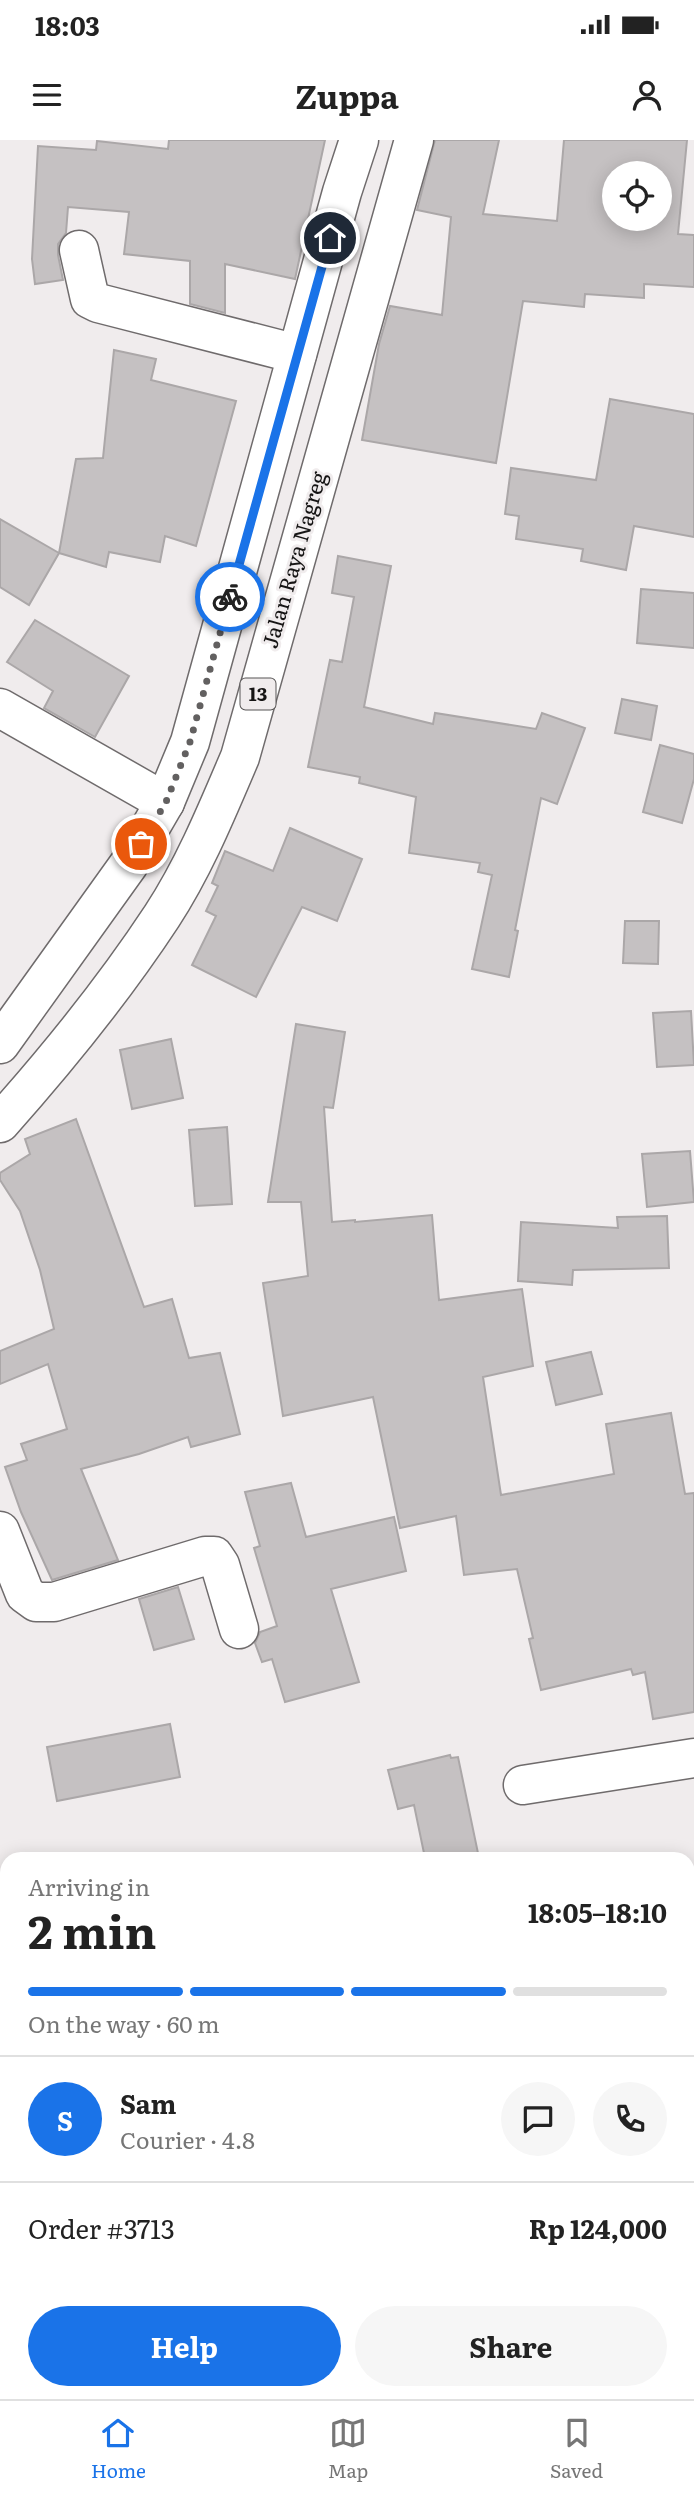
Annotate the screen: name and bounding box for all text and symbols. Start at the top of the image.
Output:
text: 18:03 [35,5,100,44]
text: Zuppa [295,71,399,119]
icon: menu [28,76,66,114]
icon: person [628,76,666,114]
map controls [602,161,672,231]
button: locate [602,161,672,231]
pin [300,208,360,268]
icon: home [311,219,349,257]
street label: Jalan Raya Nagreg [253,467,333,651]
courier [195,562,265,632]
icon: bike [211,578,249,616]
road number: 13 [240,678,276,709]
pin [111,814,171,874]
icon: bag [122,825,160,863]
text: Arriving in [28,1869,150,1903]
text: 18:05–18:10 [528,1892,667,1931]
text: 2 min [28,1895,157,1963]
text: On the way · 60 m [28,2006,220,2040]
button: chat [501,2082,575,2156]
button: phone [593,2082,667,2156]
text: Sam [120,2083,176,2122]
text: S [57,2100,73,2139]
text: Courier · 4.8 [120,2122,255,2156]
text: Order #3713 [28,2208,175,2247]
text: Rp 124,000 [529,2208,667,2247]
button: Help [28,2306,341,2386]
button: Share [355,2306,667,2386]
tab: Home [91,2414,146,2484]
tab: Map [328,2414,368,2484]
tab: Saved [550,2414,603,2484]

